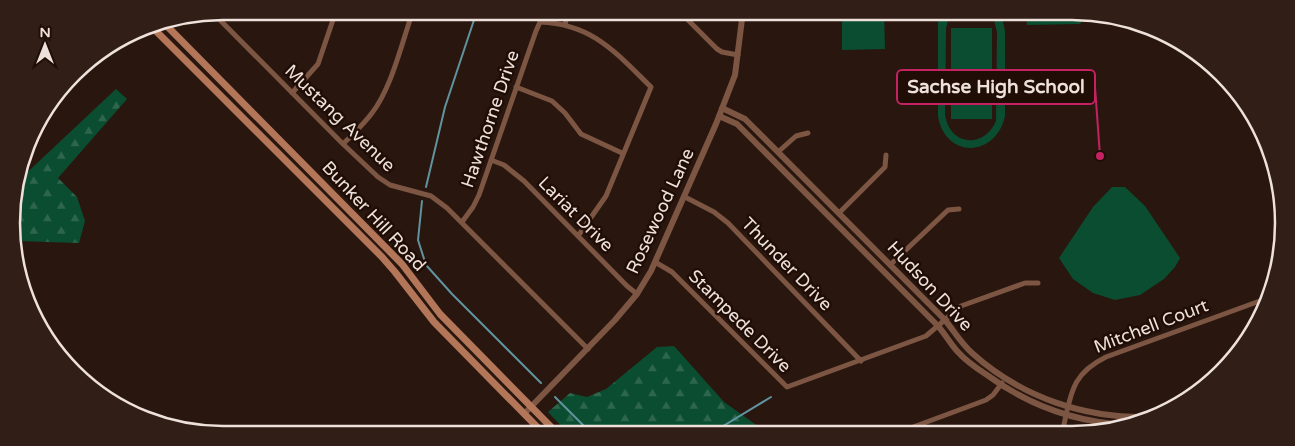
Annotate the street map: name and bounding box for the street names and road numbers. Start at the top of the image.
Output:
street label: Hawthorne Drive [456,47,524,191]
street label: Mustang Avenue [280,60,400,176]
street label: Rosewood Lane [621,145,699,277]
street label: Bunker Hill Road [317,156,431,276]
street label: Lariat Drive [534,172,618,256]
street label: Thunder Drive [737,213,837,315]
street label: Hudson Drive [883,236,977,336]
street label: Stampede Drive [684,265,796,377]
street label: Mitchell Court [1091,294,1211,358]

